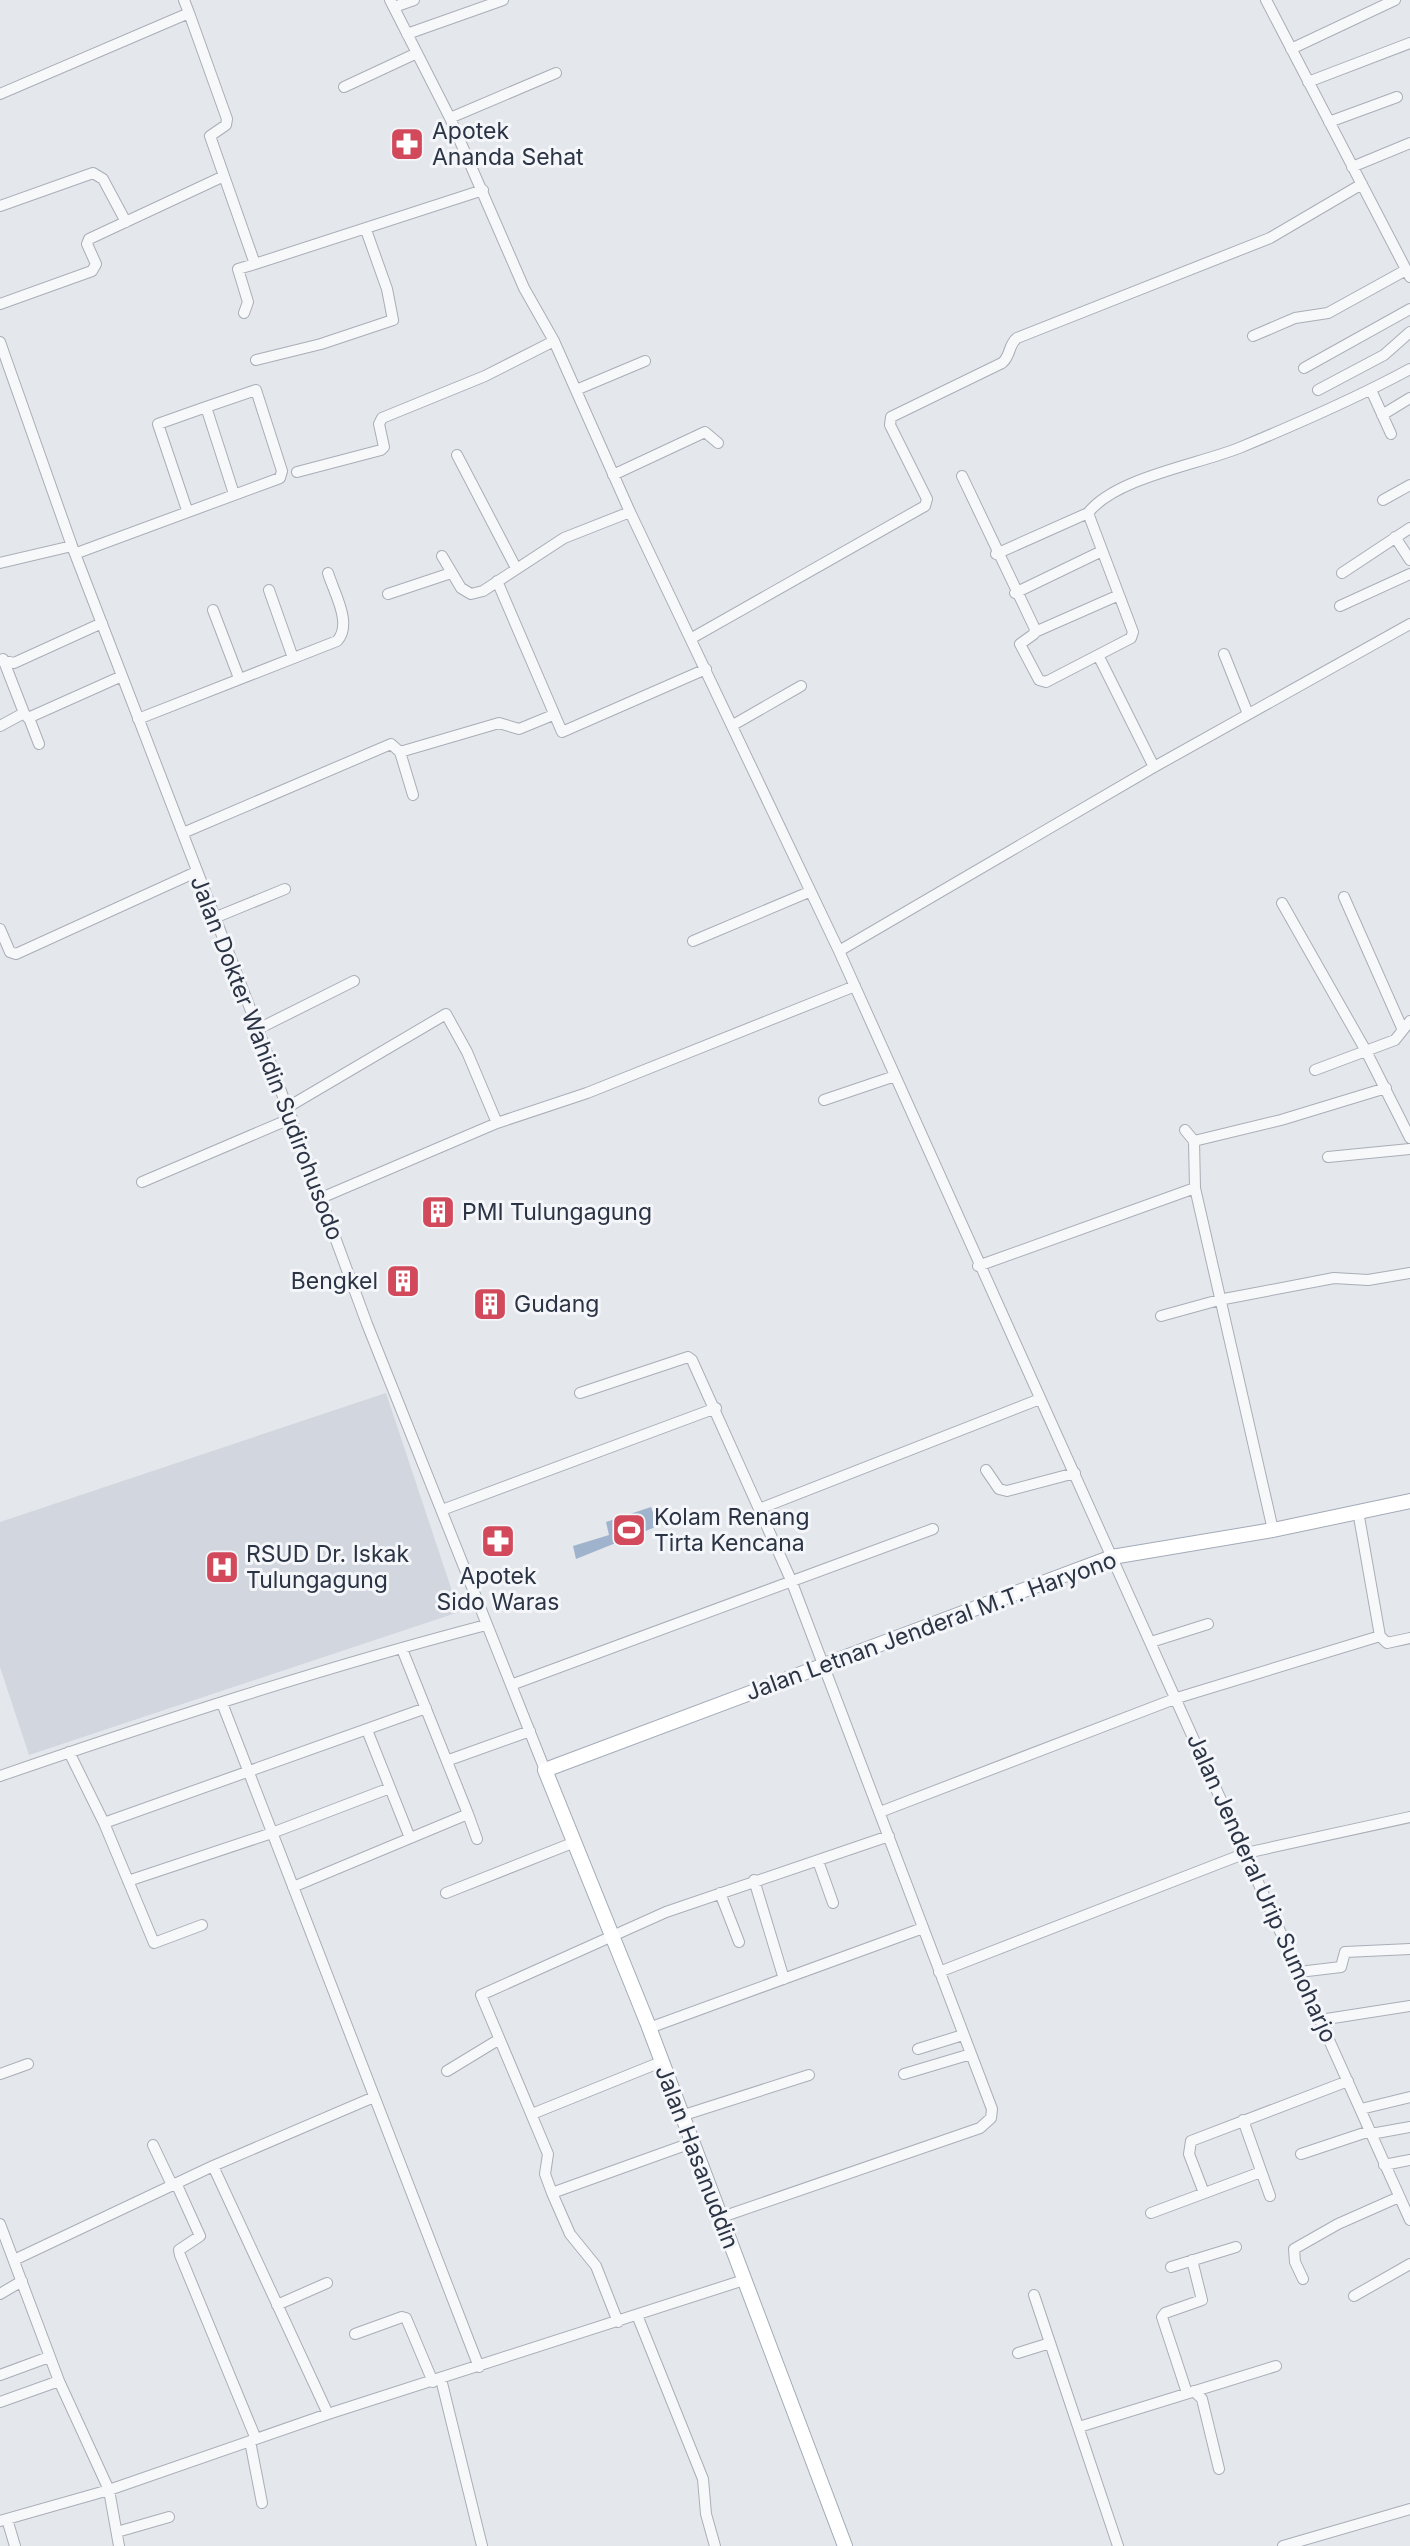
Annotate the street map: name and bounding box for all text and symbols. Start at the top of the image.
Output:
place label: Apotek Ananda Sehat [432,117,584,171]
pharmacy icon: Apotek Ananda Sehat [388,125,426,163]
street label: Jalan Dokter Wahidin Sudirohusodo [184,872,350,1244]
building icon: PMI Tulungagung [419,1193,457,1231]
place label: PMI Tulungagung [462,1198,652,1226]
building icon: Bengkel [384,1262,422,1300]
place label: Bengkel [291,1267,378,1295]
building icon: Gudang [471,1285,509,1323]
place label: Gudang [514,1290,599,1318]
place label: Kolam Renang Tirta Kencana [654,1503,810,1557]
sports icon: Kolam Renang Tirta Kencana [610,1511,648,1549]
pharmacy icon: Apotek Sido Waras [479,1522,517,1560]
place label: RSUD Dr. Iskak Tulungagung [246,1540,410,1594]
street label: Jalan Letnan Jenderal M.T. Haryono [742,1546,1120,1706]
hospital icon: RSUD Dr. Iskak Tulungagung [203,1548,241,1586]
place label: Apotek Sido Waras [437,1562,559,1616]
street label: Jalan Jenderal Urip Sumoharjo [1181,1729,1343,2047]
street label: Jalan Hasanuddin [649,2061,745,2253]

